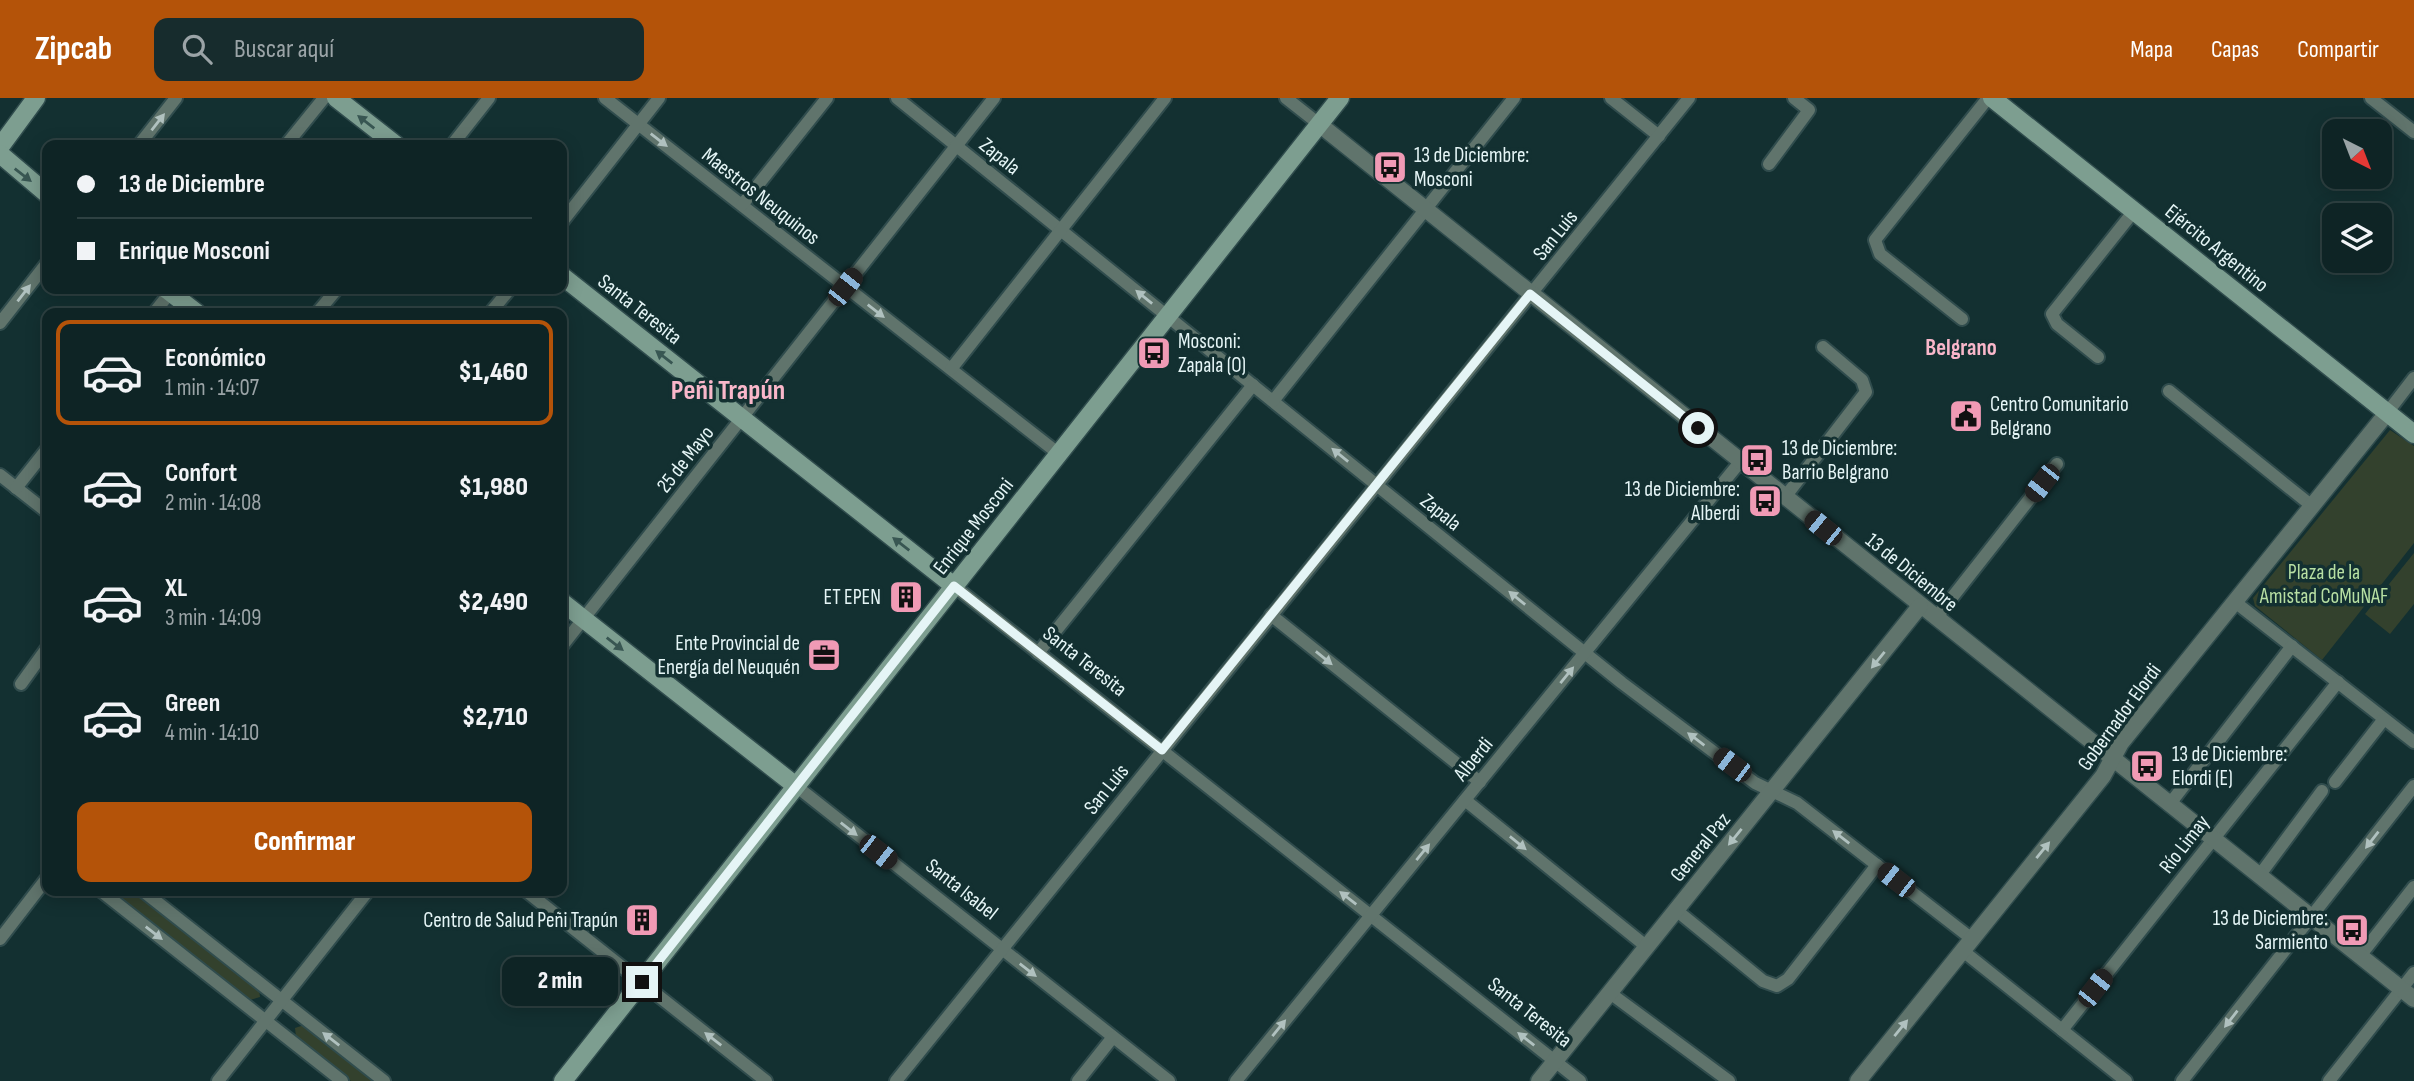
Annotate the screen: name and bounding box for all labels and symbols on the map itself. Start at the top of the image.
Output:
one-way arrow [150,113,165,130]
one-way arrow [358,114,376,129]
north arrow [2322,119,2392,189]
street label: Zapala [974,132,1025,180]
one-way arrow [649,133,667,148]
street label: Maestros Neuquinos [697,143,825,250]
place label: 13 de Diciembre: Mosconi [1414,143,1529,192]
bus stop icon: 13 de Diciembre: Mosconi [1371,148,1409,186]
one-way arrow [13,167,31,182]
street label: Ejército Argentino [2160,199,2273,298]
street label: San Luis [1528,205,1583,265]
car [824,264,867,310]
street label: Santa Teresita [593,269,687,350]
one-way arrow [16,284,30,302]
one-way arrow [1135,290,1153,305]
one-way arrow [867,303,885,318]
place label: Mosconi: Zapala (O) [1178,329,1246,378]
bus stop icon: Mosconi: Zapala (O) [1135,334,1173,372]
district label: Belgrano [1925,334,1997,362]
one-way arrow [656,350,674,365]
district label: Peñi Trapún [671,374,785,407]
place label: Centro Comunitario Belgrano [1990,392,2129,441]
public building icon: Centro Comunitario Belgrano [1947,397,1985,435]
route start [1682,412,1714,444]
street label: 25 de Mayo [652,421,719,498]
place label: 13 de Diciembre: Barrio Belgrano [1782,436,1897,485]
bus stop icon: 13 de Diciembre: Barrio Belgrano [1738,441,1776,479]
one-way arrow [1332,448,1350,463]
car [2021,460,2064,506]
street label: Enrique Mosconi [928,473,1019,580]
place label: 13 de Diciembre: Alberdi [1625,477,1740,526]
bus stop icon: 13 de Diciembre: Alberdi [1746,482,1784,520]
street label: Zapala [1415,488,1466,536]
car [1801,507,1846,549]
street label: 13 de Diciembre [1861,528,1963,617]
one-way arrow [892,537,909,552]
park label: Plaza de la Amistad CoMuNAF [2259,560,2388,609]
building icon: ET EPEN [887,578,925,616]
place label: ET EPEN [824,585,881,610]
one-way arrow [1509,591,1526,606]
street label: Santa Teresita [1038,621,1132,702]
place label: Ente Provincial de Energía del Neuquén [657,631,800,680]
office icon: Ente Provincial de Energía del Neuquén [805,636,843,674]
one-way arrow [606,637,624,652]
one-way arrow [1314,650,1332,665]
one-way arrow [1870,650,1885,668]
street label: Gobernador Elordi [2072,659,2167,776]
one-way arrow [1559,667,1574,684]
one-way arrow [1687,732,1705,746]
street label: Alberdi [1448,733,1498,787]
place label: 13 de Diciembre: Elordi (E) [2172,742,2287,791]
car [1709,744,1756,786]
bus stop icon: 13 de Diciembre: Elordi (E) [2128,747,2166,785]
street label: San Luis [1079,759,1134,819]
street label: General Paz [1665,807,1736,887]
street label: Río Limay [2154,810,2215,878]
one-way arrow [840,821,858,836]
one-way arrow [1729,828,1743,846]
one-way arrow [1832,830,1850,844]
car [855,831,902,873]
one-way arrow [2365,831,2379,849]
one-way arrow [1510,835,1527,850]
one-way arrow [2036,842,2051,860]
one-way arrow [1415,843,1430,860]
street label: Santa Isabel [921,853,1003,925]
car [1873,859,1920,901]
one-way arrow [1339,890,1357,905]
building icon: Centro de Salud Peñi Trapún [623,901,661,939]
place label: 13 de Diciembre: Sarmiento [2213,906,2328,955]
place label: Centro de Salud Peñi Trapún [423,908,618,933]
bus stop icon: 13 de Diciembre: Sarmiento [2333,911,2371,949]
one-way arrow [146,925,163,940]
callout: 2 min [502,958,618,1006]
one-way arrow [1019,962,1037,976]
car [2074,965,2117,1011]
route end [626,966,658,998]
street label: Santa Teresita [1483,972,1577,1053]
one-way arrow [2225,1010,2239,1028]
one-way arrow [1893,1019,1908,1036]
one-way arrow [1272,1020,1287,1038]
one-way arrow [322,1031,340,1046]
one-way arrow [1518,1031,1536,1046]
one-way arrow [704,1032,722,1046]

